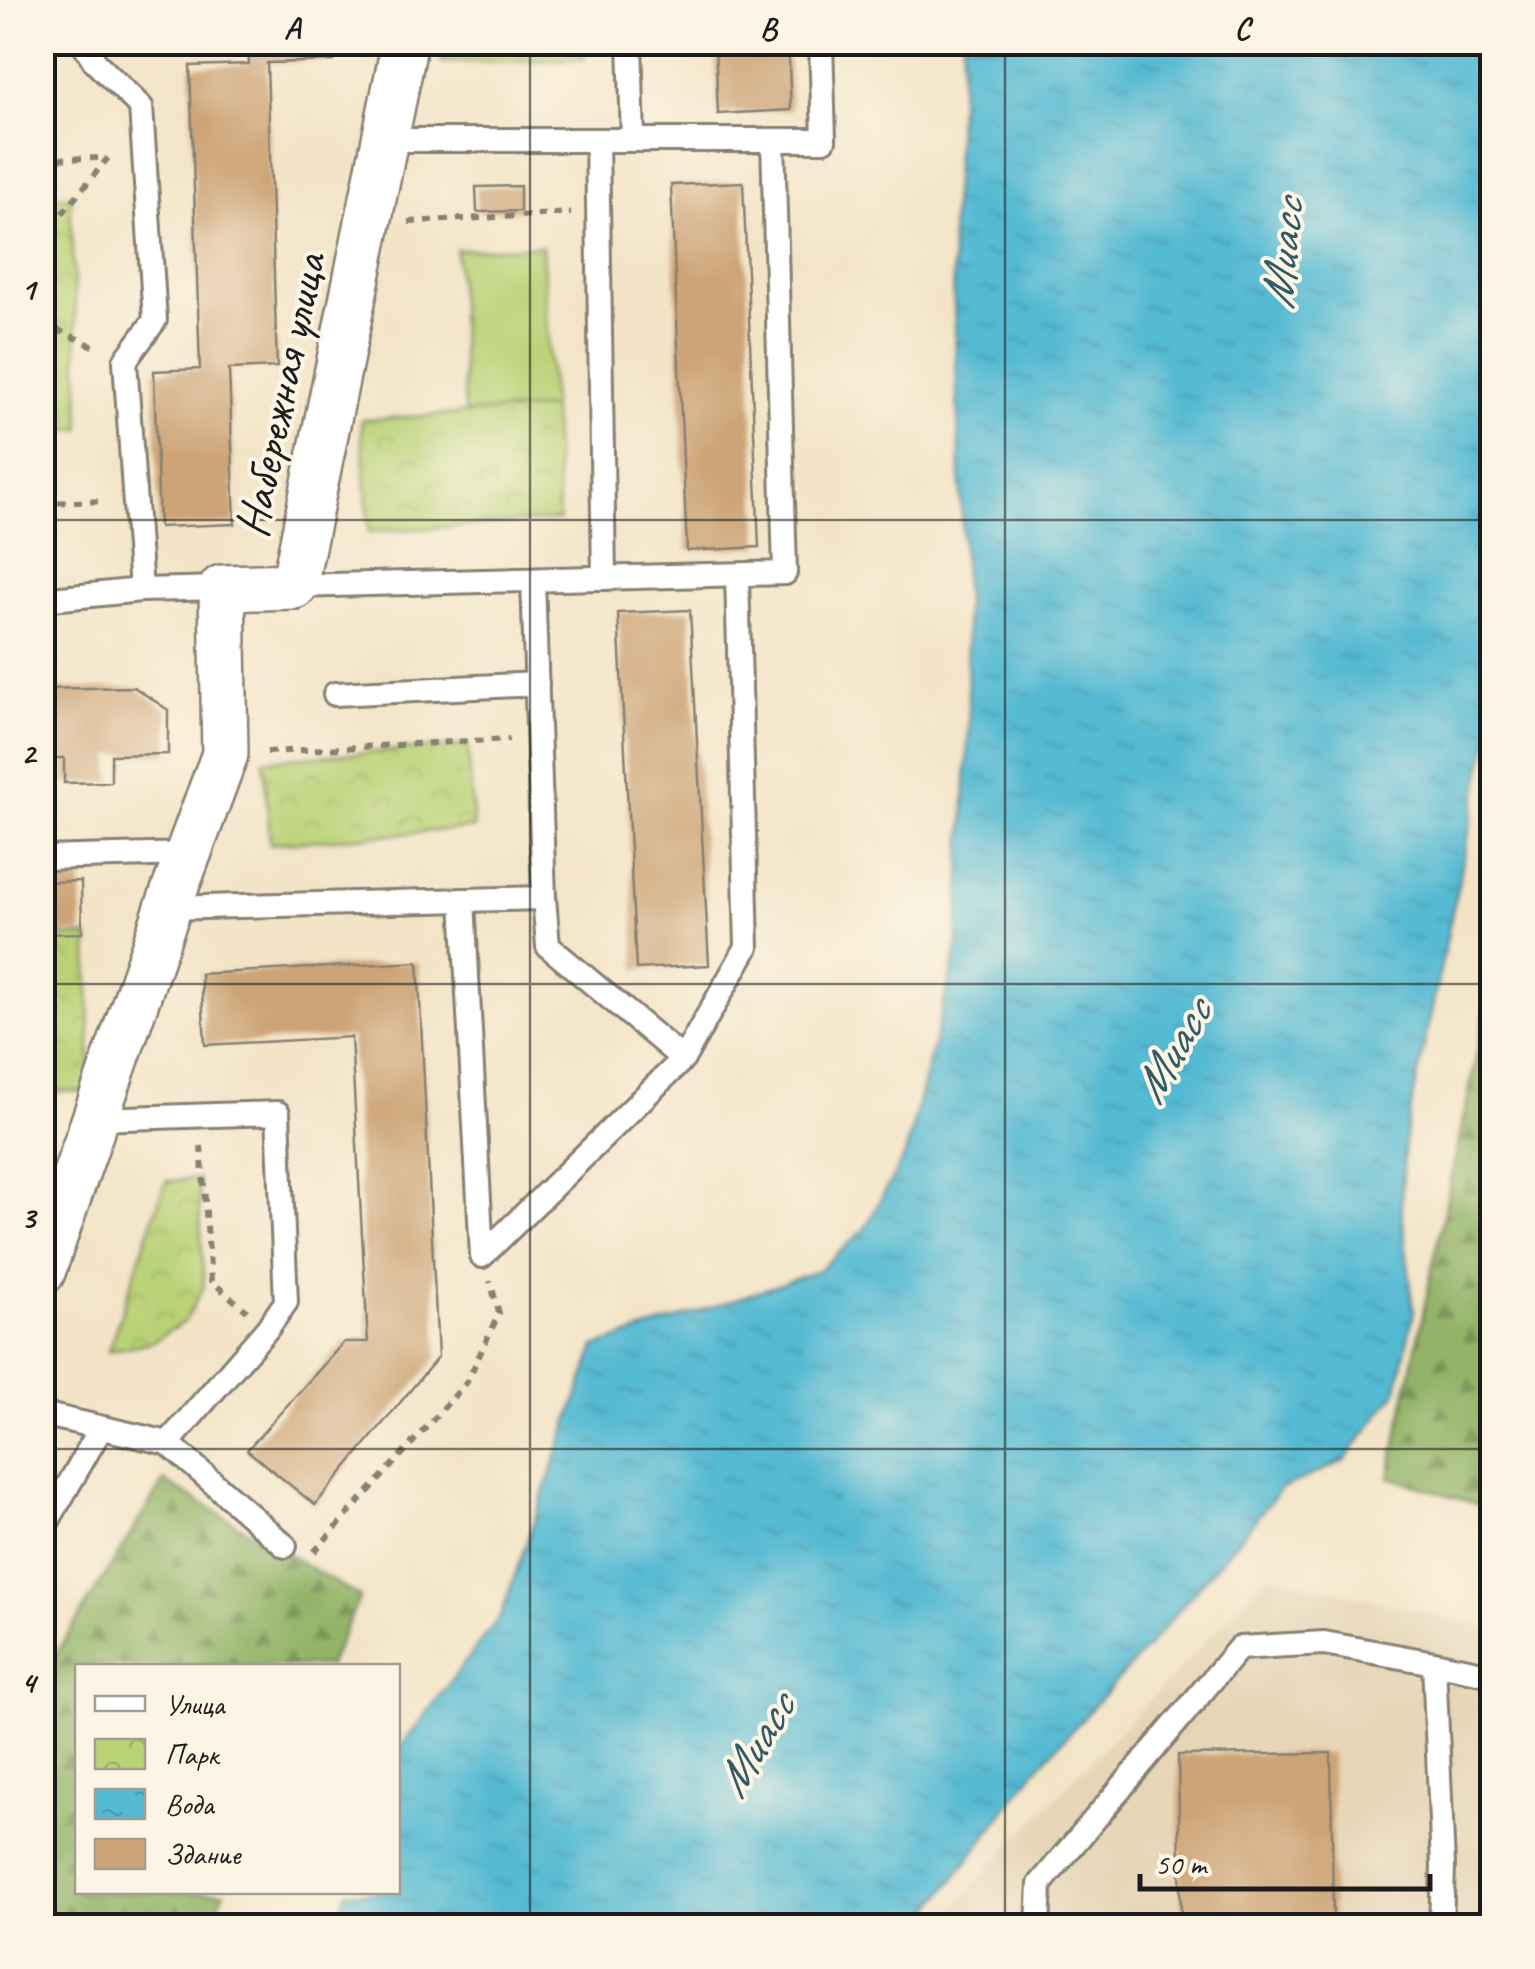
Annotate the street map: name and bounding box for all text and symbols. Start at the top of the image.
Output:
text: A [284,8,303,49]
text: B [760,8,779,49]
text: C [1234,8,1254,49]
water label: Миасс [1244,190,1319,312]
street label: Набережная улица [221,245,340,542]
text: 1 [21,268,39,309]
text: 2 [21,733,38,774]
water label: Миасс [1117,982,1229,1114]
text: 3 [21,1197,38,1238]
text: 4 [21,1662,39,1703]
legend [75,1664,400,1894]
water label: Миасс [699,1676,813,1808]
text: Улица [165,1685,226,1723]
text: Парк [165,1735,221,1773]
text: Вода [165,1785,216,1823]
scale bar [1140,1829,1430,1891]
text: Здание [165,1835,242,1873]
text: 50 m [1155,1845,1208,1883]

